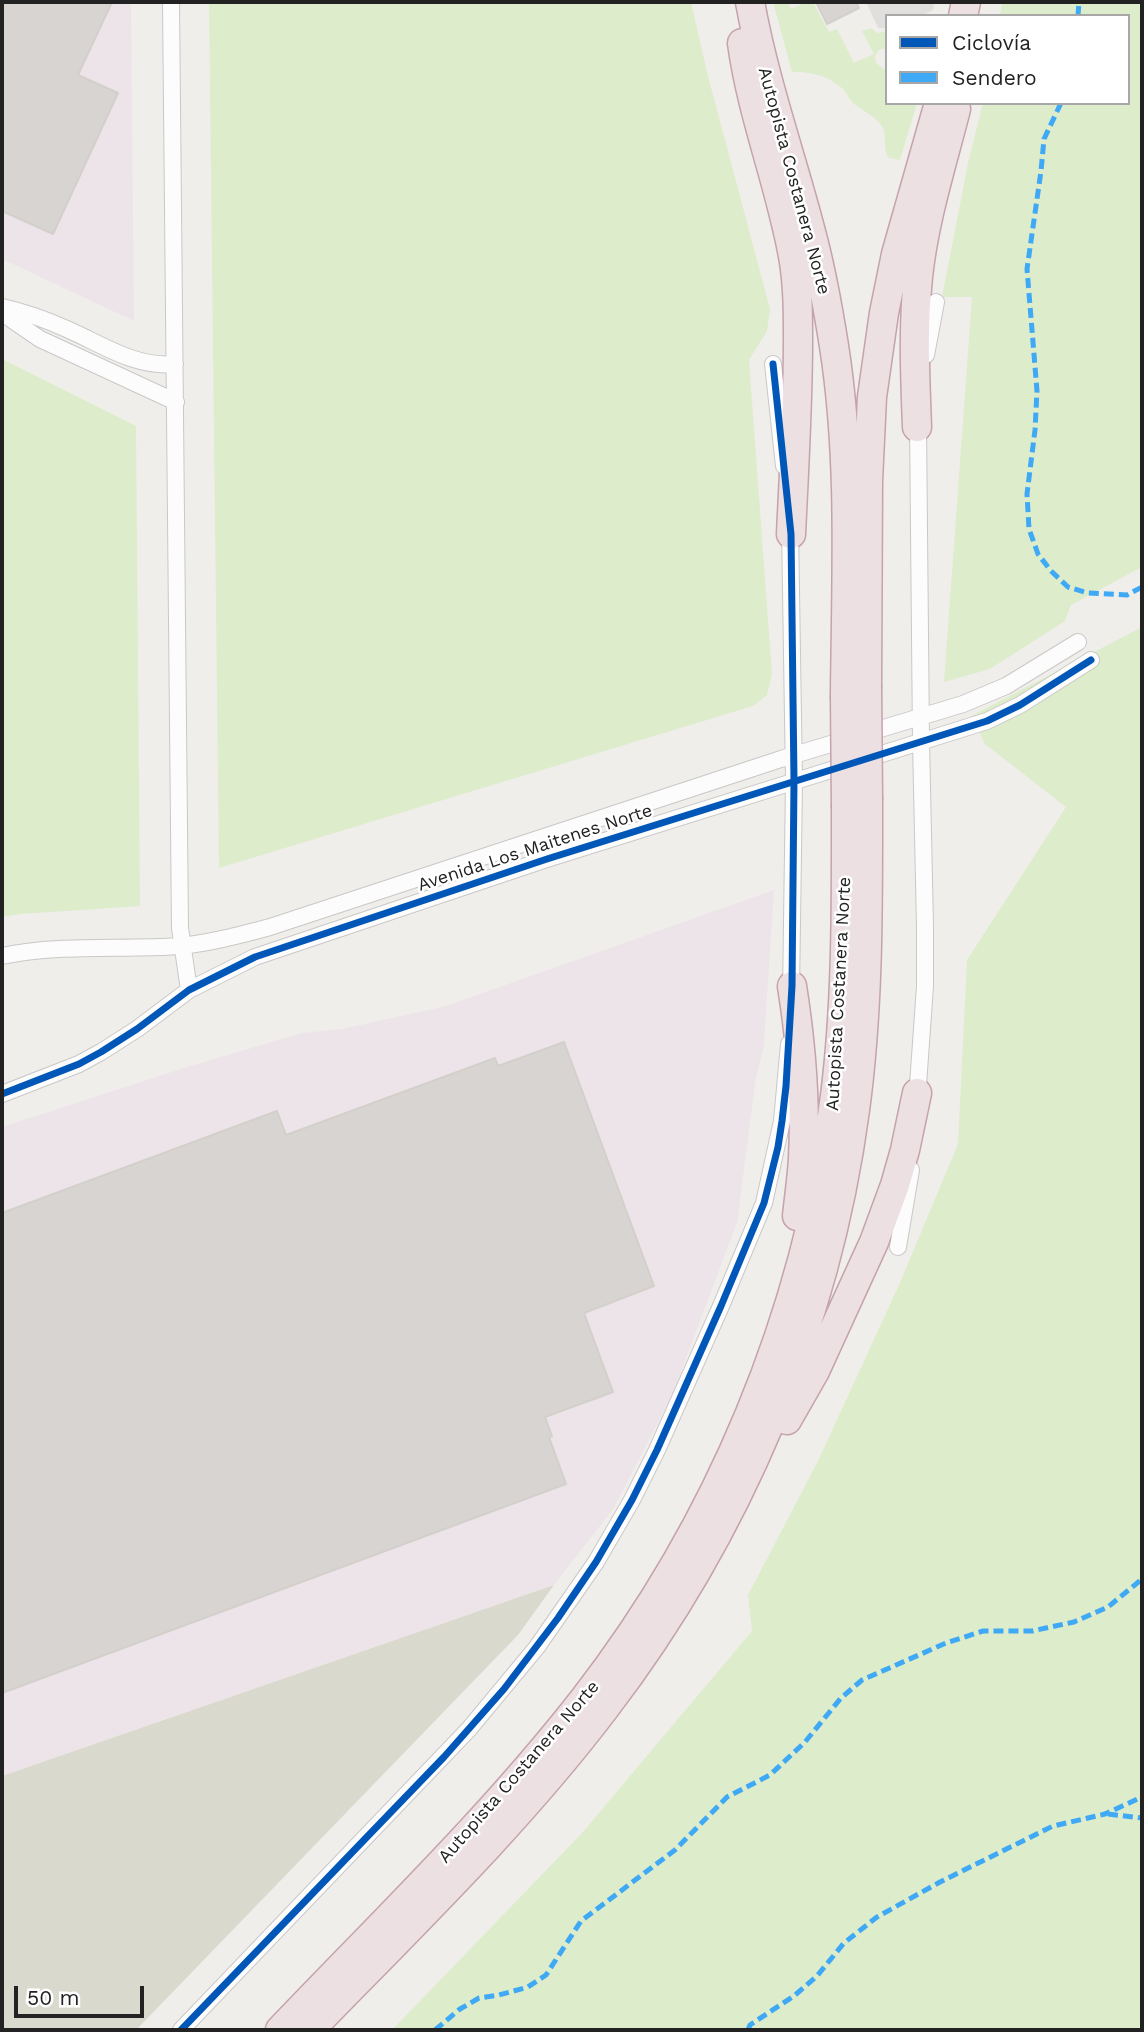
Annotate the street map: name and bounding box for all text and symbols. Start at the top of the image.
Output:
legend [885,14,1130,105]
text: Ciclovía [952,30,1031,55]
street label: Autopista Costanera Norte [753,65,835,297]
text: Sendero [952,65,1037,90]
street label: Avenida Los Maitenes Norte [415,800,655,896]
street label: Autopista Costanera Norte [822,876,856,1112]
street label: Autopista Costanera Norte [434,1676,604,1868]
scale bar [18,1972,147,2016]
text: 50 m [27,1985,79,2010]

